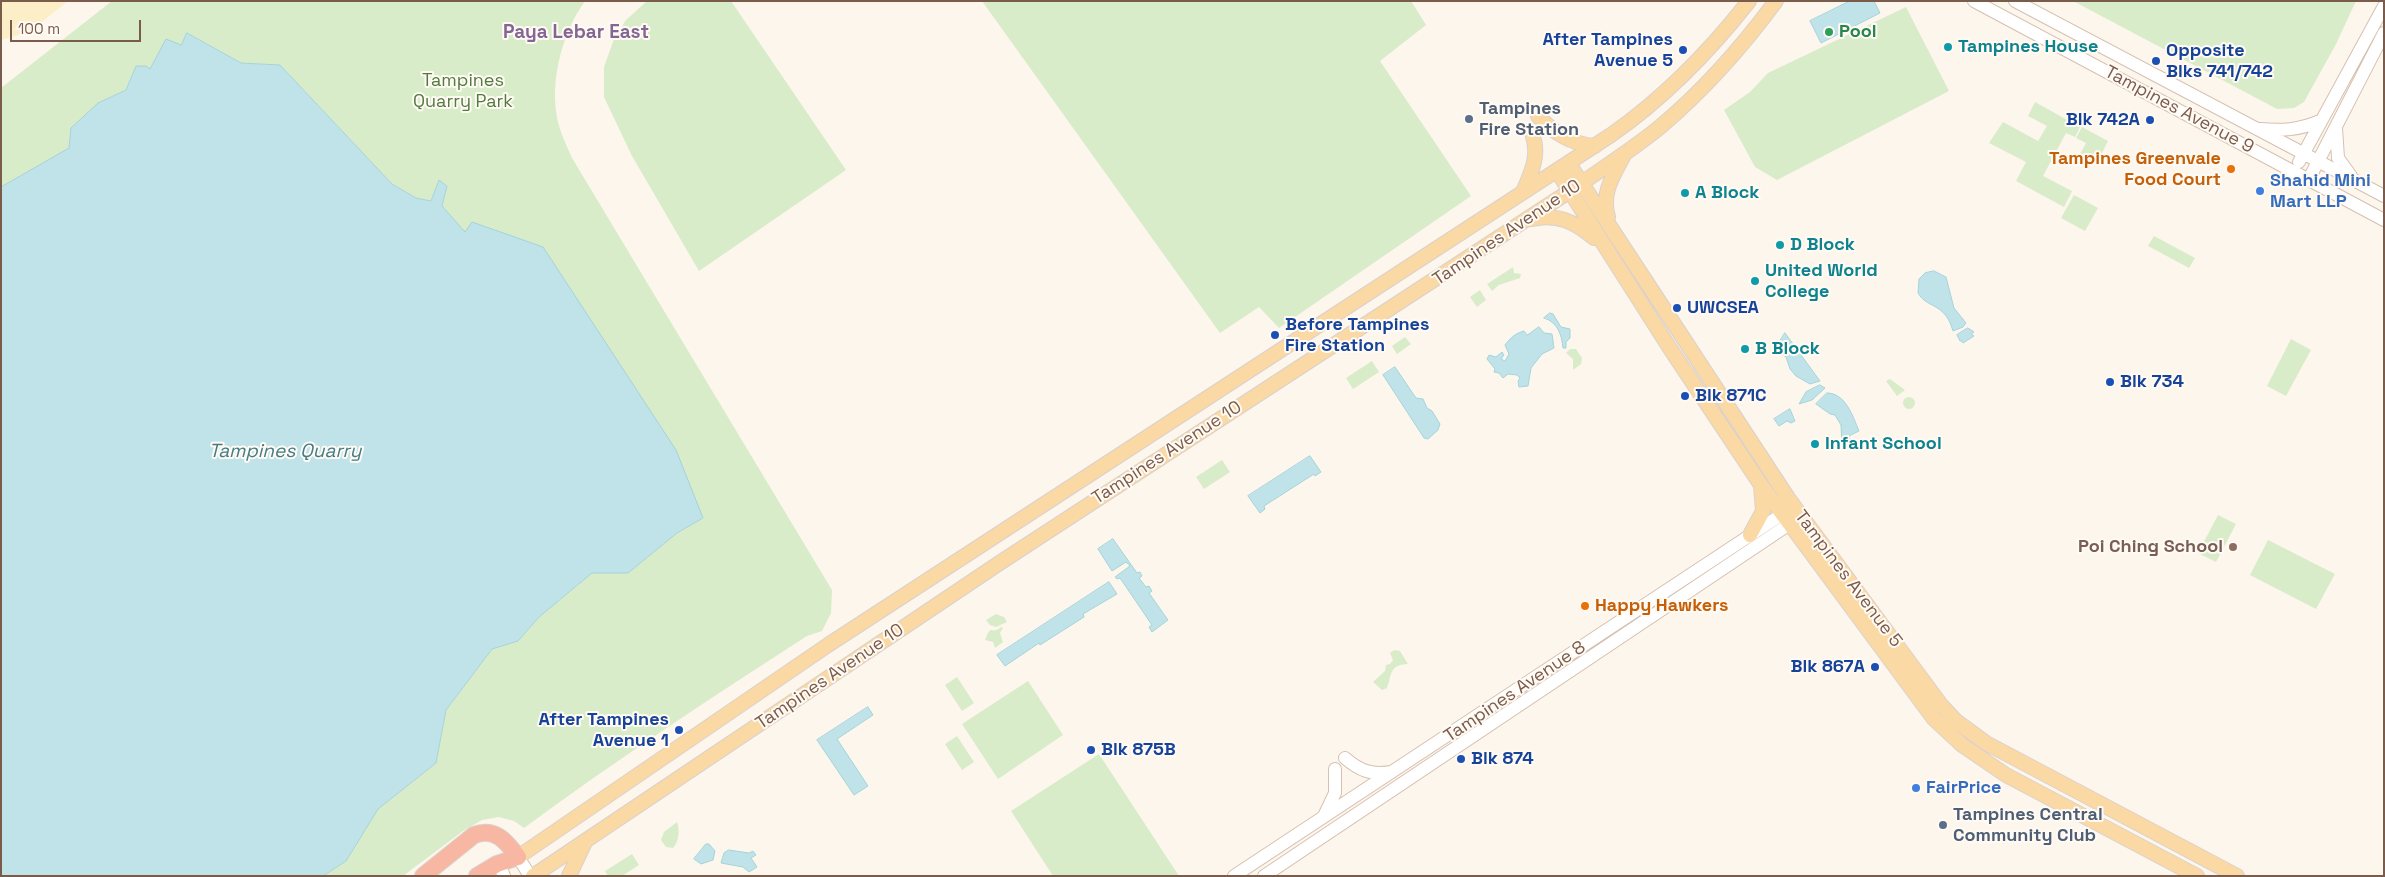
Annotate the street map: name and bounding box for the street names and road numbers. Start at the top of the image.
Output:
street label: Tampines Avenue 9 [2101,62,2257,158]
street label: Tampines Avenue 10 [1429,175,1585,291]
street label: Tampines Avenue 10 [1088,397,1246,509]
street label: Tampines Avenue 5 [1790,506,1906,652]
street label: Tampines Avenue 10 [752,619,908,735]
street label: Tampines Avenue 8 [1440,637,1590,747]

